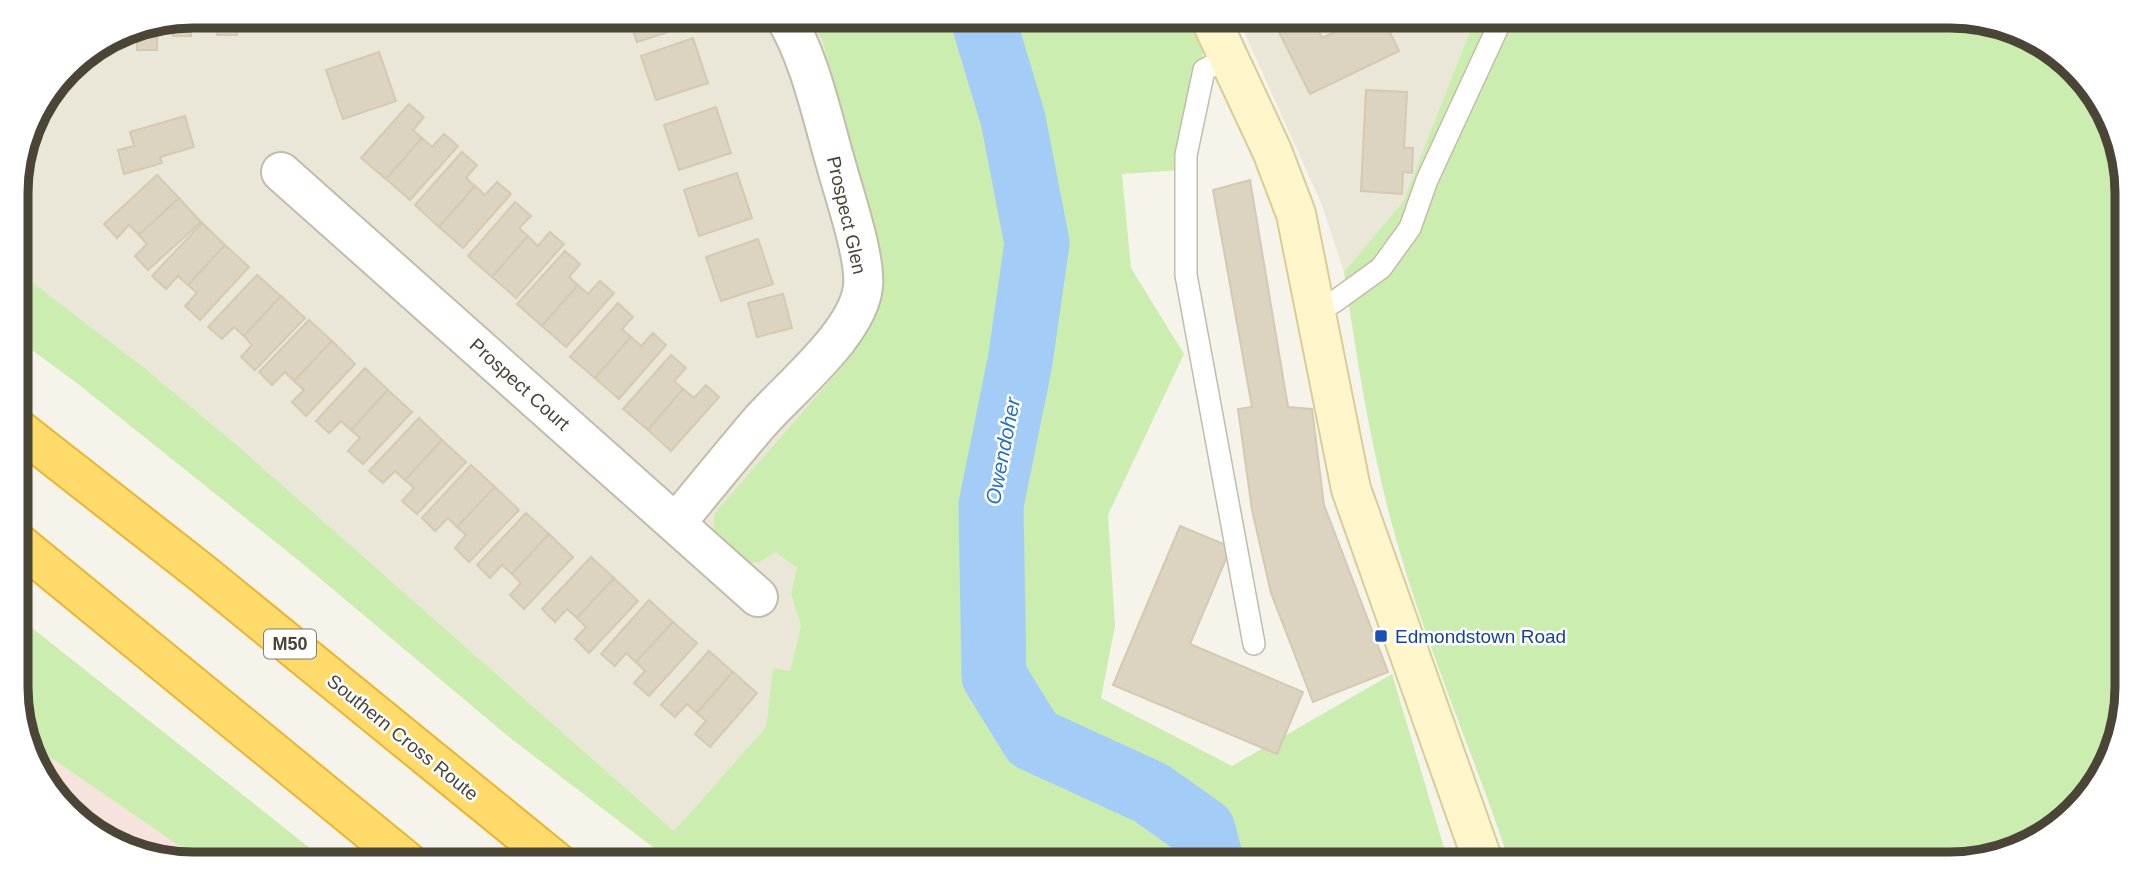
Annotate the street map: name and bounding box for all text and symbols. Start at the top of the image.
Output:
street label: Prospect Glen [823,154,870,276]
street label: Prospect Court [466,334,574,435]
water label: Owendoher [981,394,1024,506]
place label: Edmondstown Road [1395,626,1566,647]
marker: Edmondstown Road [1373,628,1389,644]
road number: M50 [264,630,316,658]
street label: Southern Cross Route [323,670,482,805]

